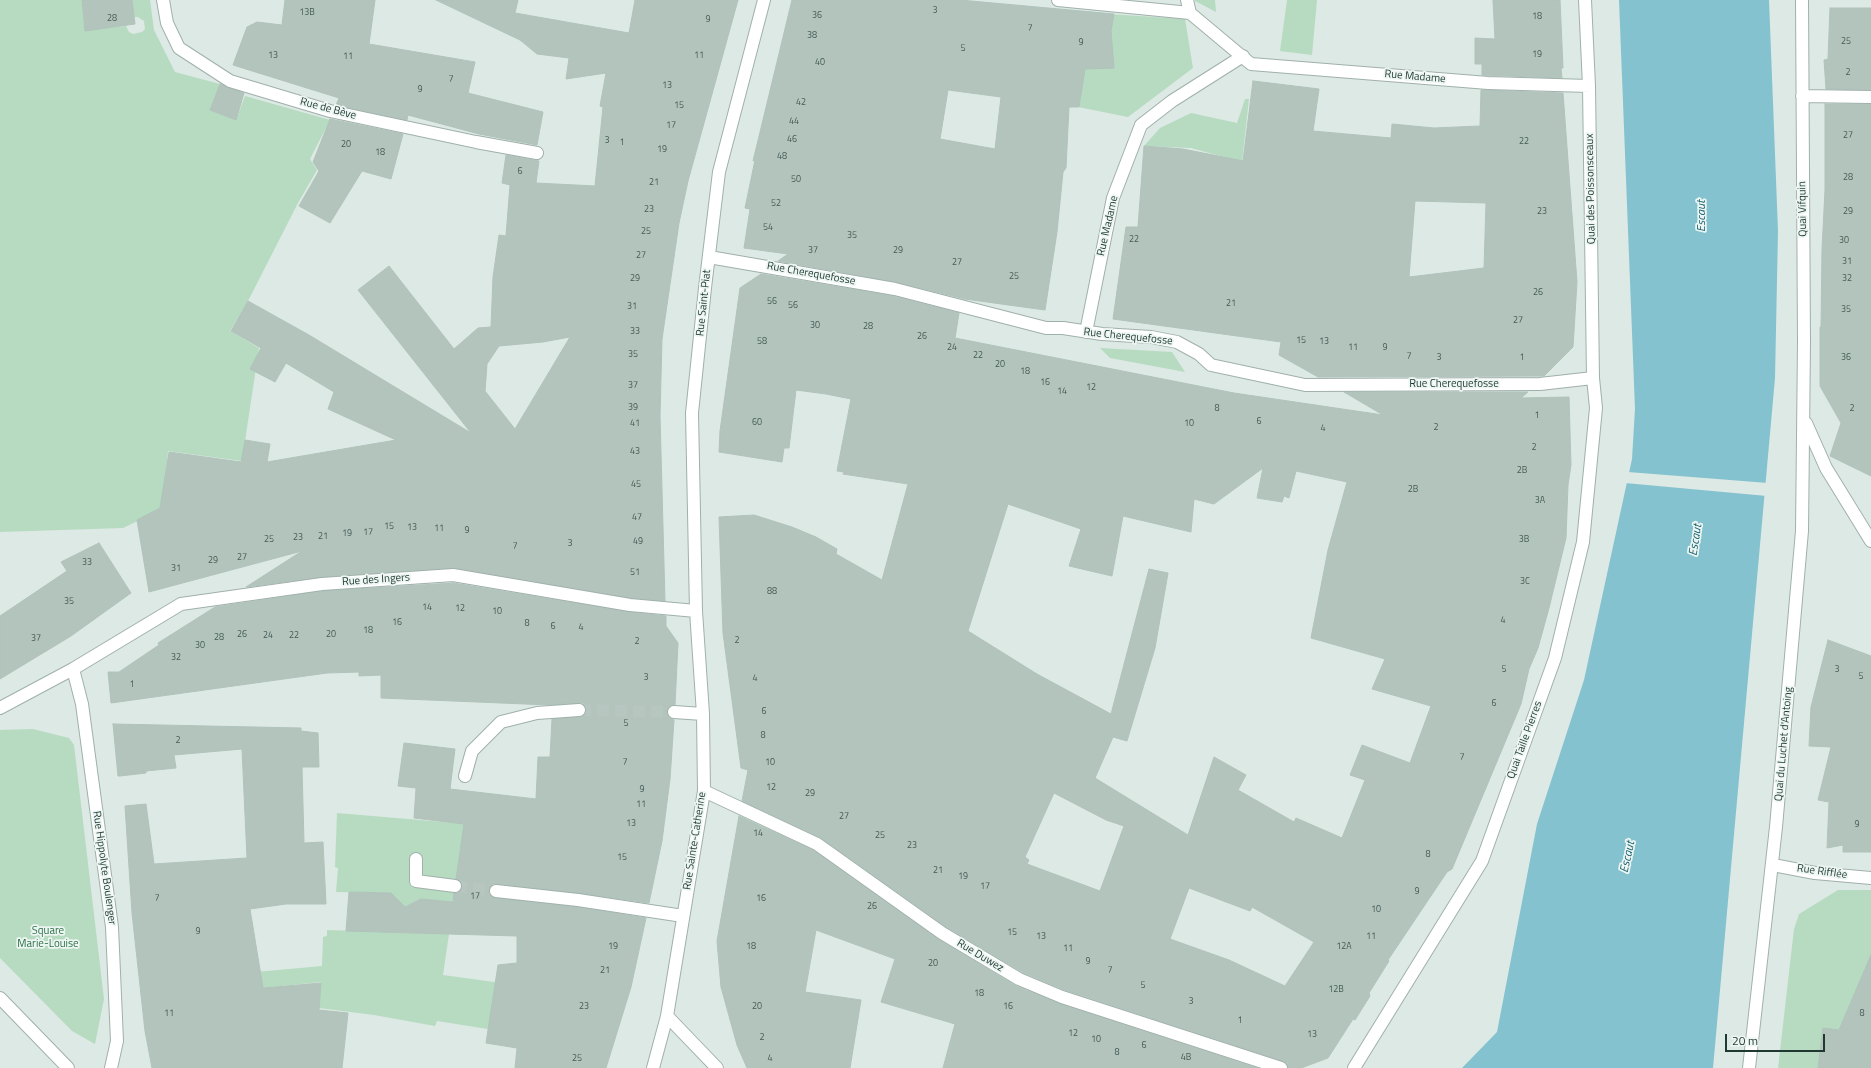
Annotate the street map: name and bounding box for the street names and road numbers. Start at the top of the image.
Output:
street label: Rue Madame [1384,68,1446,86]
street label: Rue de Bève [299,95,357,123]
street label: Quai des Poissonsceaux [1583,134,1599,244]
street label: Quai Vifquin [1796,181,1810,237]
street label: Rue Madame [1095,195,1121,257]
street label: Rue Cherequefosse [766,260,856,288]
street label: Rue Saint-Piat [694,269,714,337]
street label: Rue Cherequefosse [1083,326,1173,348]
street label: Rue Cherequefosse [1409,377,1499,391]
street label: Rue des Ingers [342,571,410,589]
street label: Quai du Luchet d'Antoing [1772,686,1796,802]
street label: Quai Taille Pierres [1505,699,1545,781]
street label: Rue Sainte-Catherine [681,791,709,891]
street label: Rue Hippolyte Boulenger [89,810,119,926]
street label: Rue Rifflée [1796,862,1848,882]
street label: Rue Duwez [954,937,1006,975]

